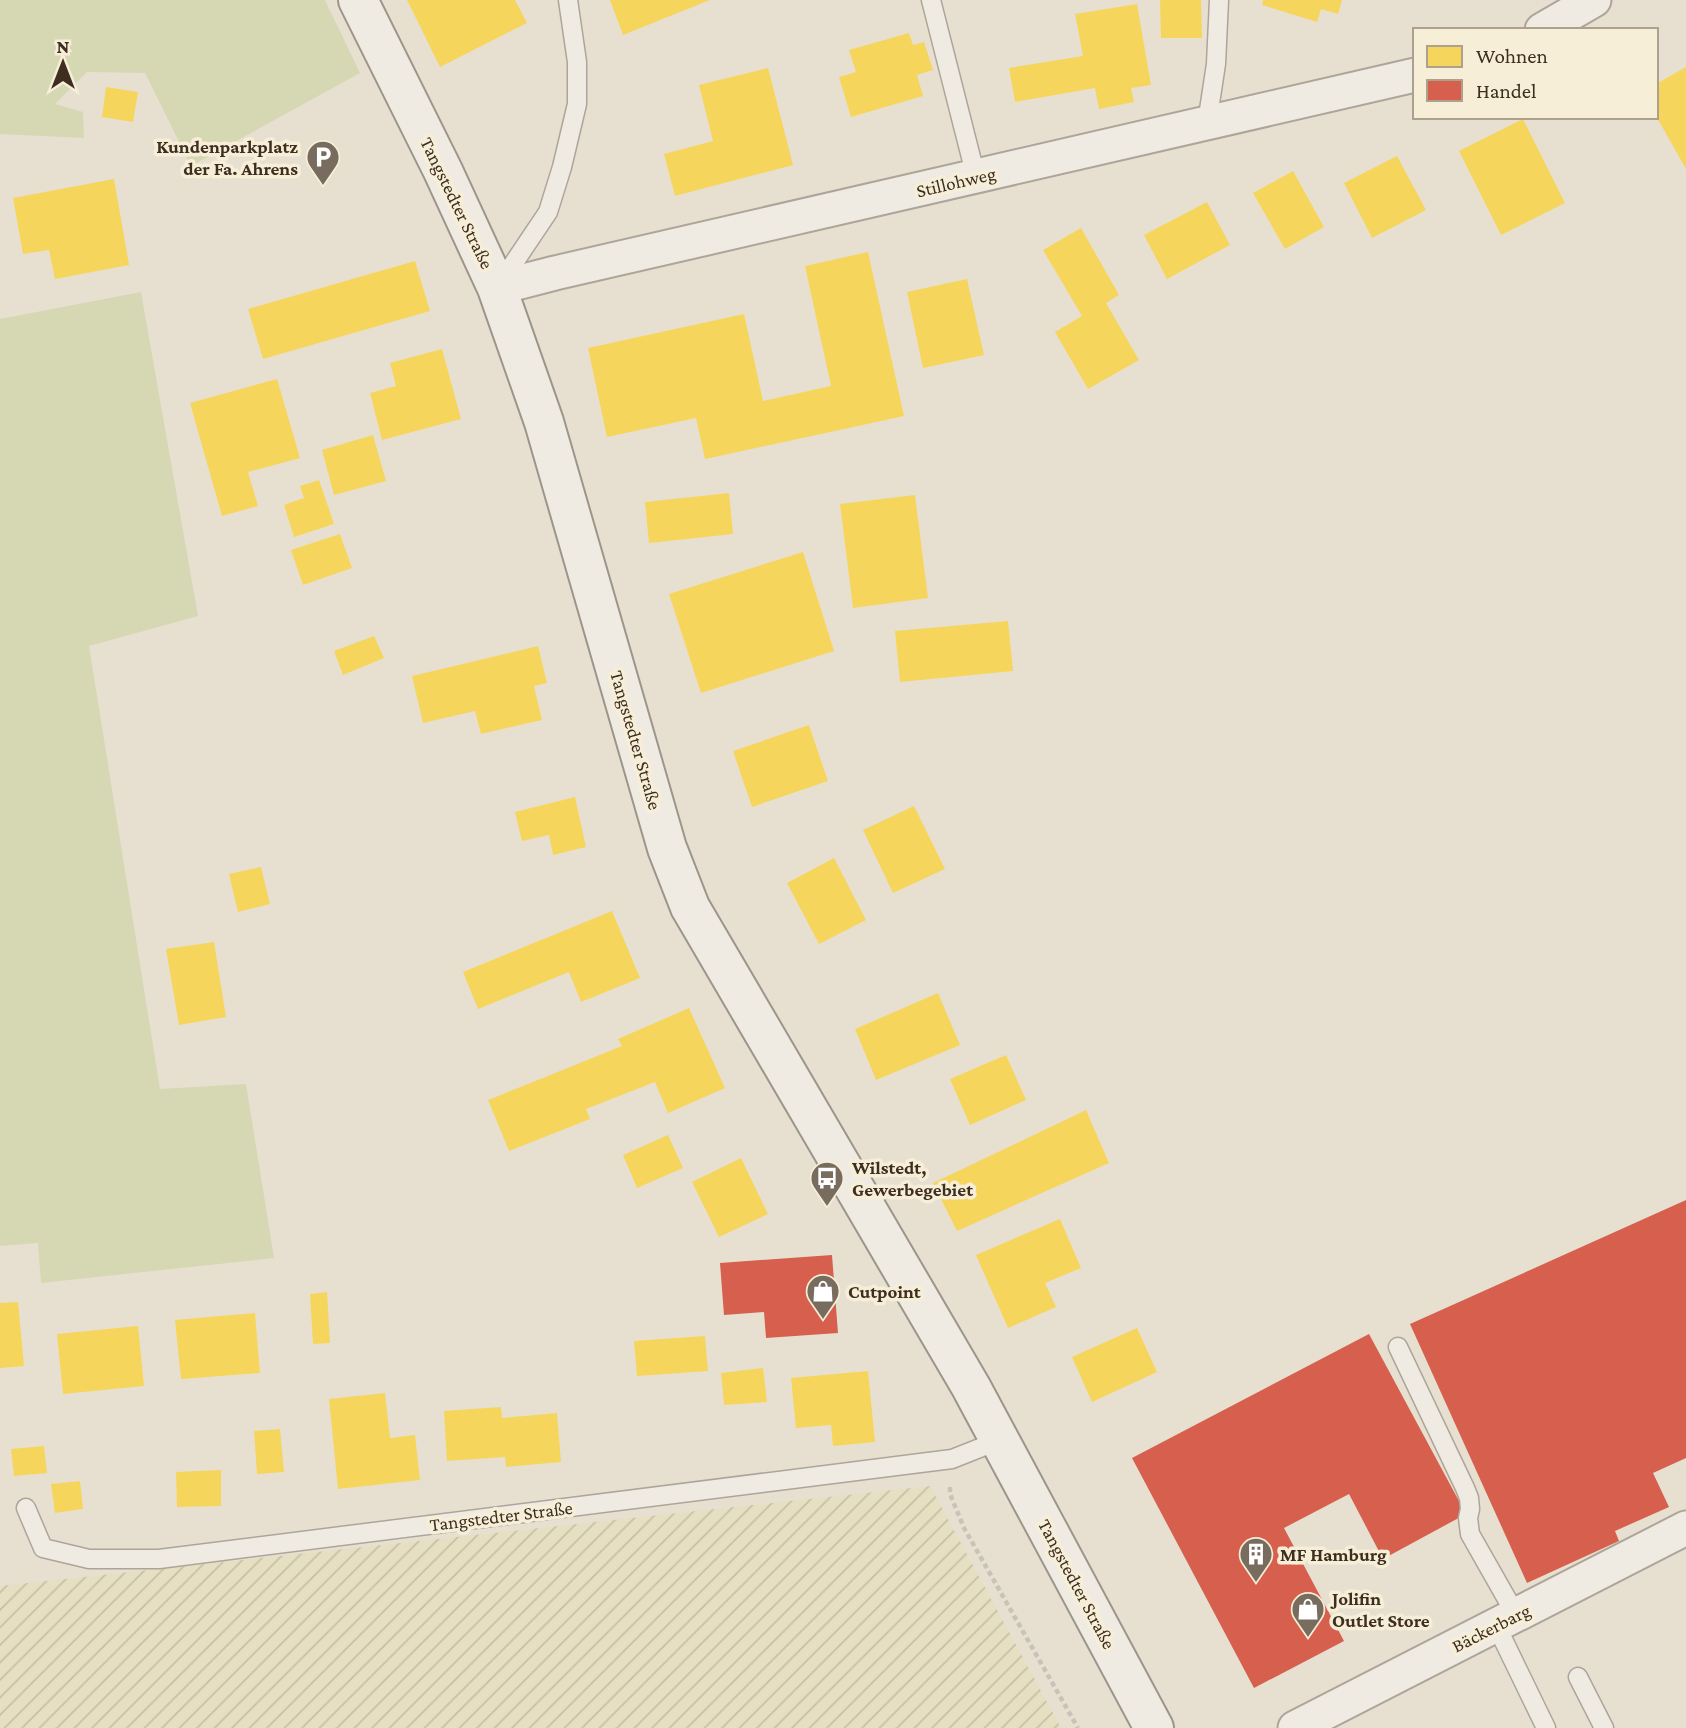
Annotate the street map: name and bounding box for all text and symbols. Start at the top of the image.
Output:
north arrow [28,28,98,98]
legend [1413,28,1658,119]
text: N [57,36,70,57]
text: Wohnen [1476,44,1548,68]
text: Handel [1476,79,1537,103]
street label: Tangstedter Straße [416,134,498,272]
place label: Kundenparkplatz der Fa. Ahrens [156,136,298,179]
parking icon: Kundenparkplatz der Fa. Ahrens [304,138,342,187]
street label: Stillohweg [914,163,998,201]
street label: Tangstedter Straße [606,668,666,812]
place label: Wilstedt, Gewerbegebiet [851,1157,973,1200]
bus stop icon: Wilstedt, Gewerbegebiet [808,1159,846,1208]
shop icon: Cutpoint [804,1272,842,1321]
place label: Cutpoint [848,1281,921,1302]
street label: Tangstedter Straße [428,1497,574,1535]
street label: Tangstedter Straße [1034,1516,1120,1652]
building icon: MF Hamburg [1237,1535,1275,1584]
place label: MF Hamburg [1280,1544,1387,1565]
place label: Jolifin Outlet Store [1330,1588,1430,1631]
shop icon: Jolifin Outlet Store [1289,1590,1327,1639]
street label: Bäckerbarg [1448,1599,1534,1657]

